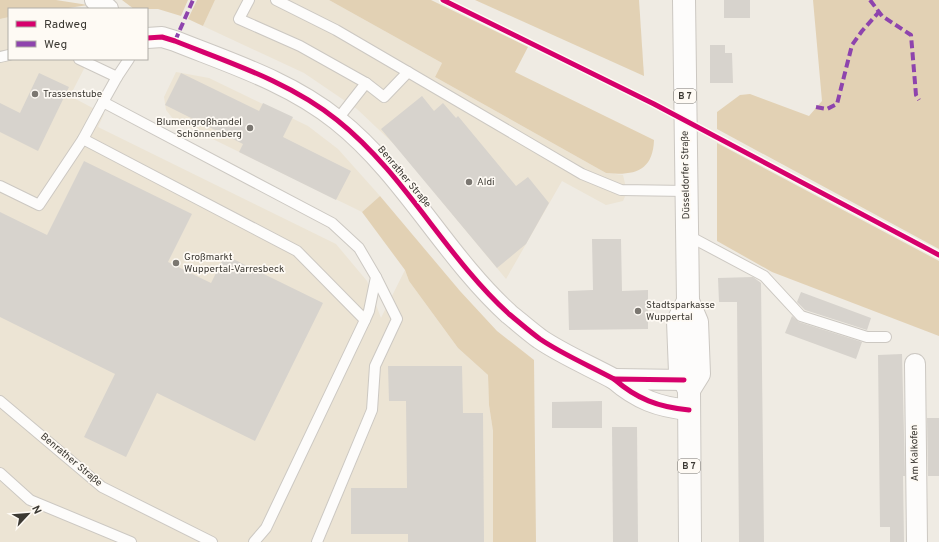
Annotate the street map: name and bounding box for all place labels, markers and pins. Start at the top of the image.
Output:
place label: Trassenstube [43,88,102,101]
marker: Trassenstube [30,89,40,99]
place label: Blumengroßhandel Schönnenberg [156,116,242,141]
marker: Blumengroßhandel Schönnenberg [245,123,255,133]
place label: Aldi [477,176,495,189]
marker: Aldi [464,177,474,187]
place label: Großmarkt Wuppertal-Varresbeck [184,251,284,276]
marker: Großmarkt Wuppertal-Varresbeck [171,258,181,268]
place label: Stadtsparkasse Wuppertal [646,299,715,324]
marker: Stadtsparkasse Wuppertal [633,306,643,316]

